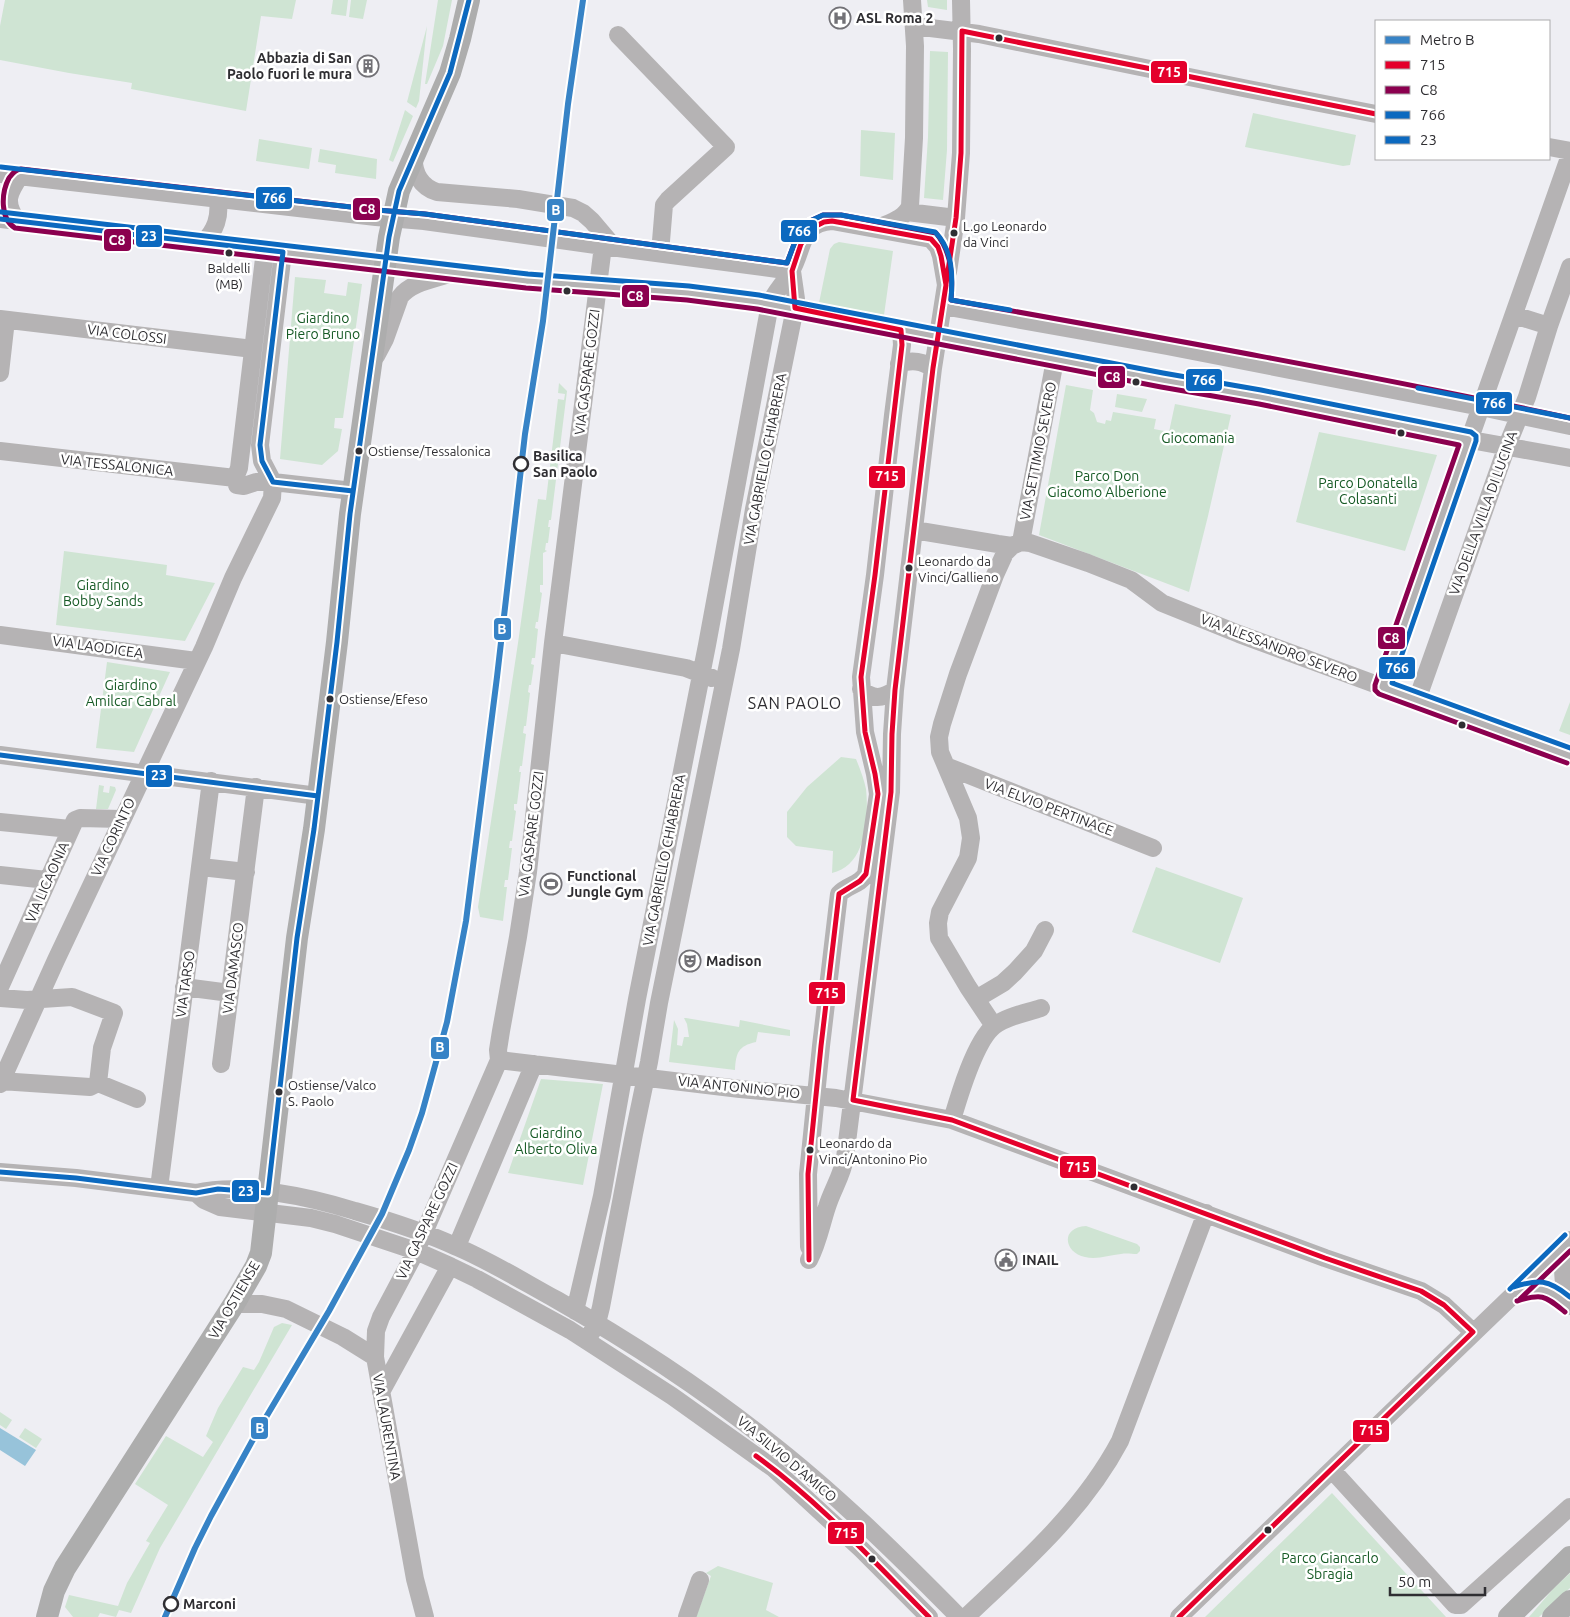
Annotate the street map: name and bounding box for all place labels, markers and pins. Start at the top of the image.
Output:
hospital icon: ASL Roma 2 [828,6,852,30]
place label: ASL Roma 2 [856,10,933,26]
unlabelled marker [994,33,1004,43]
place label: Abbazia di San Paolo fuori le mura [227,50,352,82]
building icon: Abbazia di San Paolo fuori le mura [356,54,380,78]
place label: L.go Leonardo da Vinci [963,219,1047,249]
marker: L.go Leonardo da Vinci [949,228,959,238]
marker: Baldelli (MB) [224,248,234,258]
place label: Baldelli (MB) [207,261,251,292]
unlabelled marker [562,286,572,296]
unlabelled marker [1131,377,1141,387]
unlabelled marker [1396,428,1406,438]
place label: Ostiense/Tessalonica [368,444,491,458]
marker: Ostiense/Tessalonica [354,446,364,456]
place label: Basilica San Paolo [533,448,598,480]
marker: Basilica San Paolo [513,456,529,472]
place label: Leonardo da Vinci/Gallieno [918,554,999,584]
marker: Leonardo da Vinci/Gallieno [904,563,914,573]
place label: Ostiense/Efeso [339,692,428,706]
marker: Ostiense/Efeso [325,694,335,704]
unlabelled marker [1457,720,1467,730]
place label: Functional Jungle Gym [567,868,644,900]
sports icon: Functional Jungle Gym [539,872,563,896]
theatre icon: Madison [678,949,702,973]
place label: Madison [706,953,762,969]
place label: Ostiense/Valco S. Paolo [288,1078,376,1108]
marker: Ostiense/Valco S. Paolo [274,1087,284,1097]
place label: Leonardo da Vinci/Antonino Pio [819,1136,927,1166]
marker: Leonardo da Vinci/Antonino Pio [805,1145,815,1155]
unlabelled marker [1129,1182,1139,1192]
public building icon: INAIL [994,1248,1018,1272]
place label: INAIL [1022,1252,1059,1268]
unlabelled marker [1263,1525,1273,1535]
unlabelled marker [867,1554,877,1564]
marker: Marconi [163,1596,179,1612]
place label: Marconi [183,1596,236,1612]

